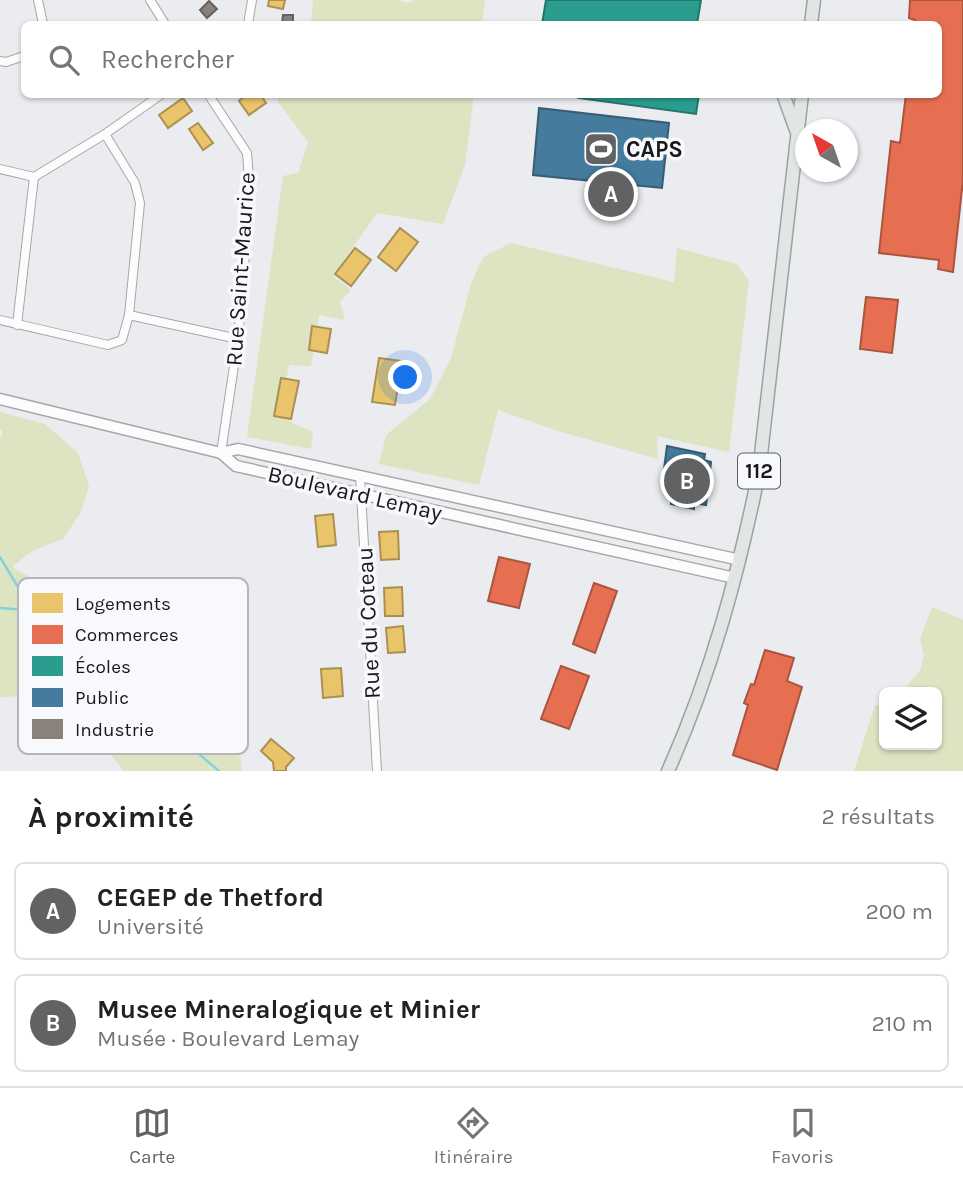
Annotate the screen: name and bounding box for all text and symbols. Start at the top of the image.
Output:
search box [21,21,942,98]
icon: search [45,41,83,79]
text: Rechercher [101,44,234,75]
north arrow [795,119,858,182]
sports icon: CAPS [582,130,620,168]
place label: CAPS [626,136,683,163]
pin: A [588,168,634,220]
street label: Rue Saint-Maurice [220,171,261,367]
your location [388,360,422,394]
road number: 112 [738,454,780,489]
pin: B [664,455,710,507]
street label: Boulevard Lemay [265,460,445,527]
street label: Rue du Coteau [351,546,386,700]
legend [18,578,248,754]
text: Logements [75,593,171,615]
text: Commerces [75,624,179,646]
text: Écoles [75,655,131,678]
text: Public [75,687,129,709]
map controls [879,687,942,750]
button: layers [879,687,942,750]
text: Industrie [75,719,154,741]
text: À proximité [28,799,194,835]
text: 2 résultats [822,803,935,830]
text: CEGEP de Thetford [97,882,324,913]
text: A [46,898,60,925]
text: 200 m [865,898,933,925]
text: Université [97,913,204,940]
text: Musee Mineralogique et Minier [97,994,480,1025]
text: B [46,1010,60,1037]
text: 210 m [871,1010,933,1037]
text: Musée · Boulevard Lemay [97,1025,359,1052]
tab: Carte [129,1104,175,1168]
tab: Itinéraire [434,1104,513,1168]
tab: Favoris [771,1104,834,1168]

